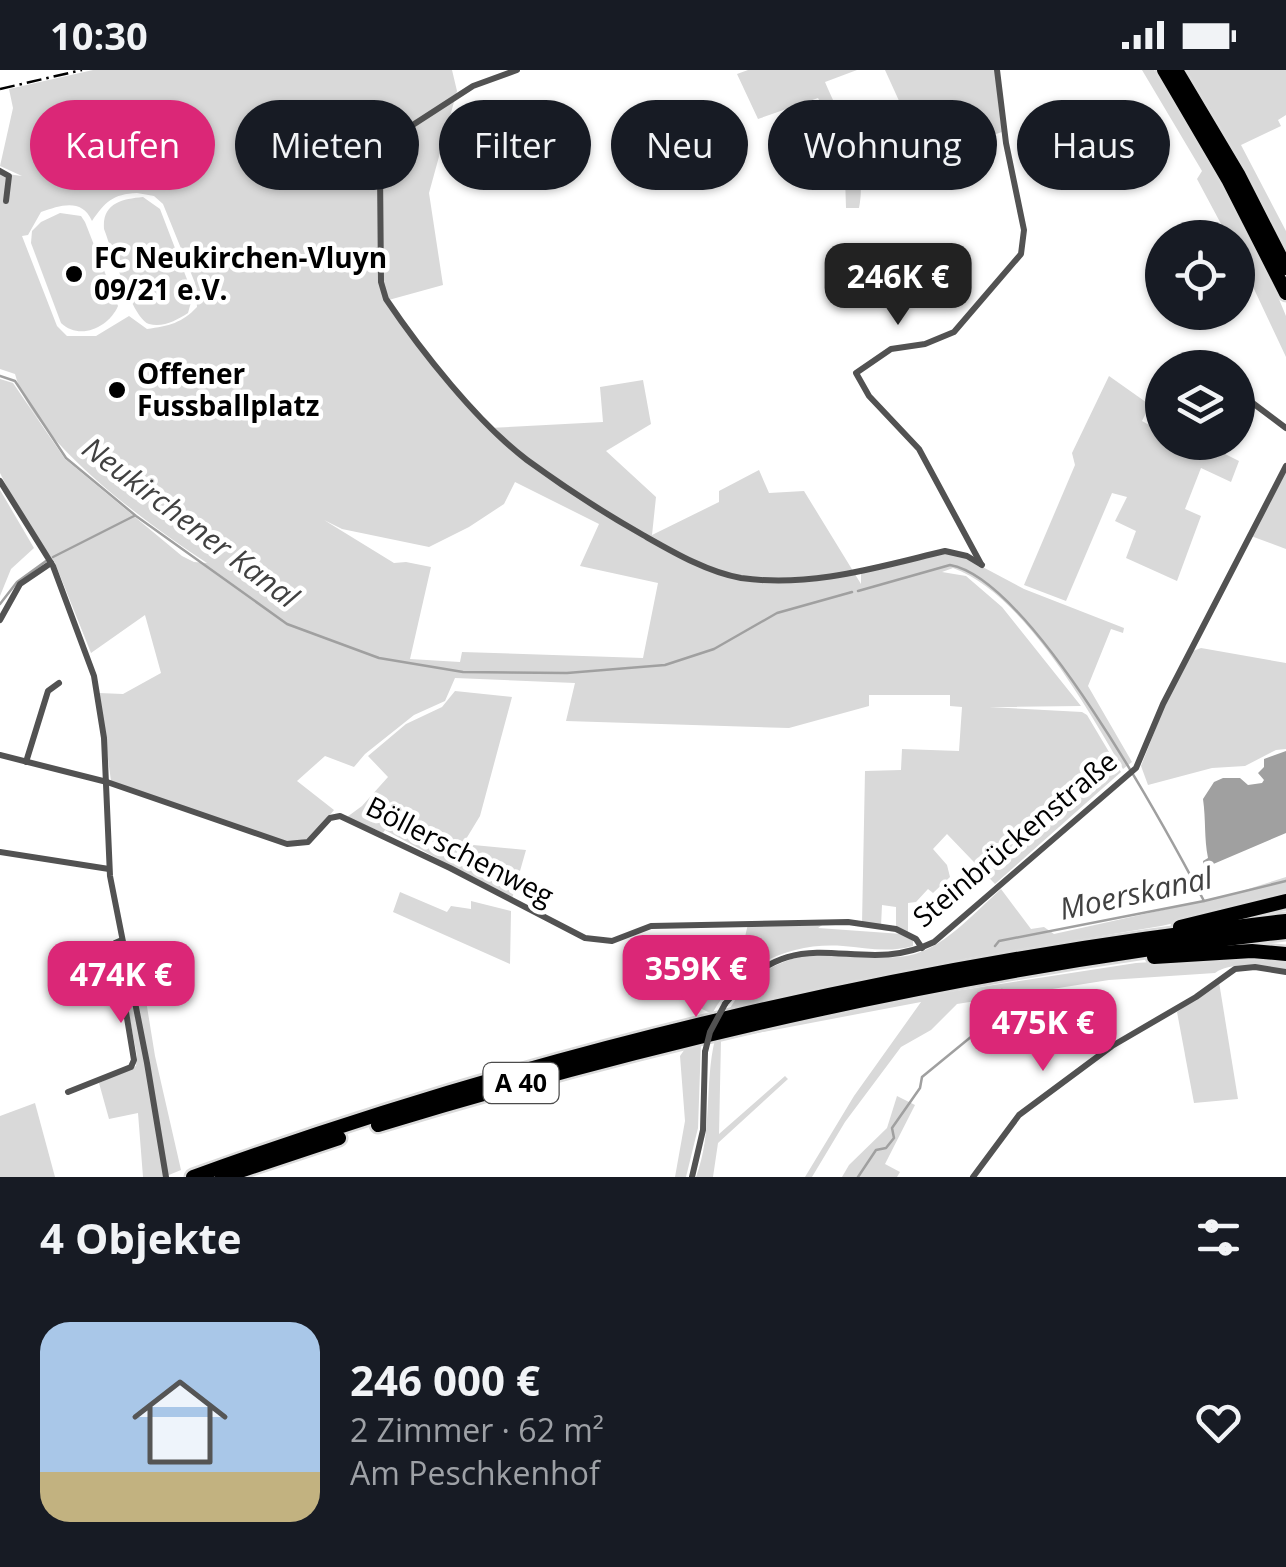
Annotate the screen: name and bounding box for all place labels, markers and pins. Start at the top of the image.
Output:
place label: FC Neukirchen-Vluyn 09/21 e.V. [94,238,387,308]
pin: 246K € [817,243,979,328]
marker: FC Neukirchen-Vluyn 09/21 e.V. [63,263,85,285]
place label: Offener Fussballplatz [137,354,319,424]
marker: Offener Fussballplatz [106,379,128,401]
pin: 359K € [615,935,777,1020]
pin: 474K € [40,941,202,1026]
pin: 475K € [962,989,1124,1074]

